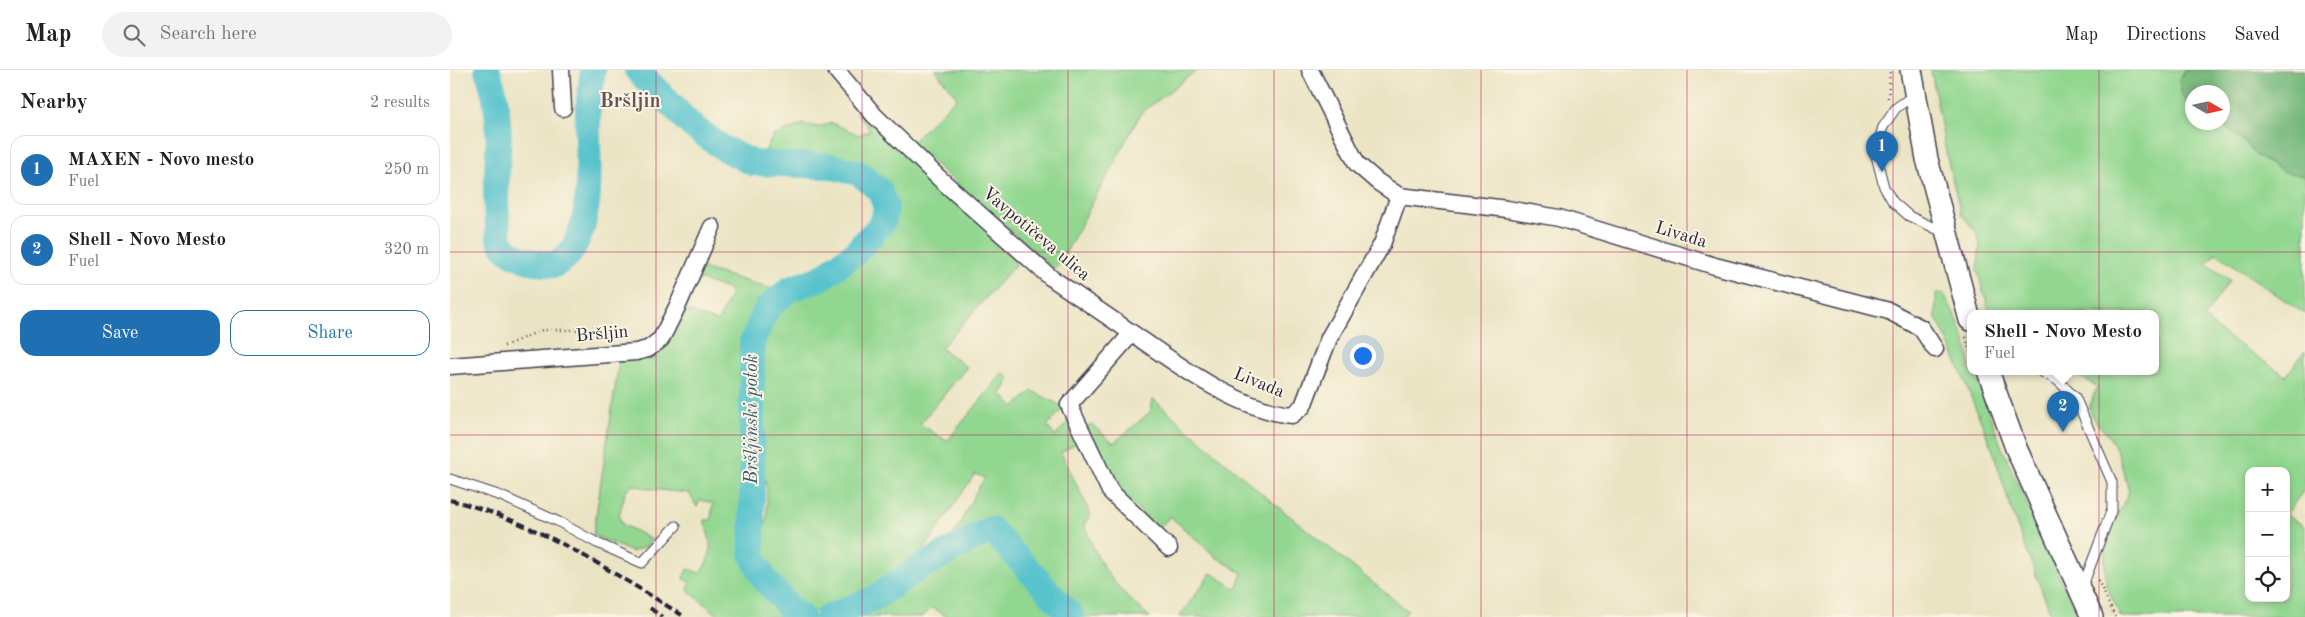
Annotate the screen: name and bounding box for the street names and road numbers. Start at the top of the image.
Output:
street label: Vavpotičeva ulica [979,184,1094,284]
street label: Livada [1653,219,1709,251]
street label: Bršljin [575,323,629,345]
street label: Livada [1231,365,1287,401]

